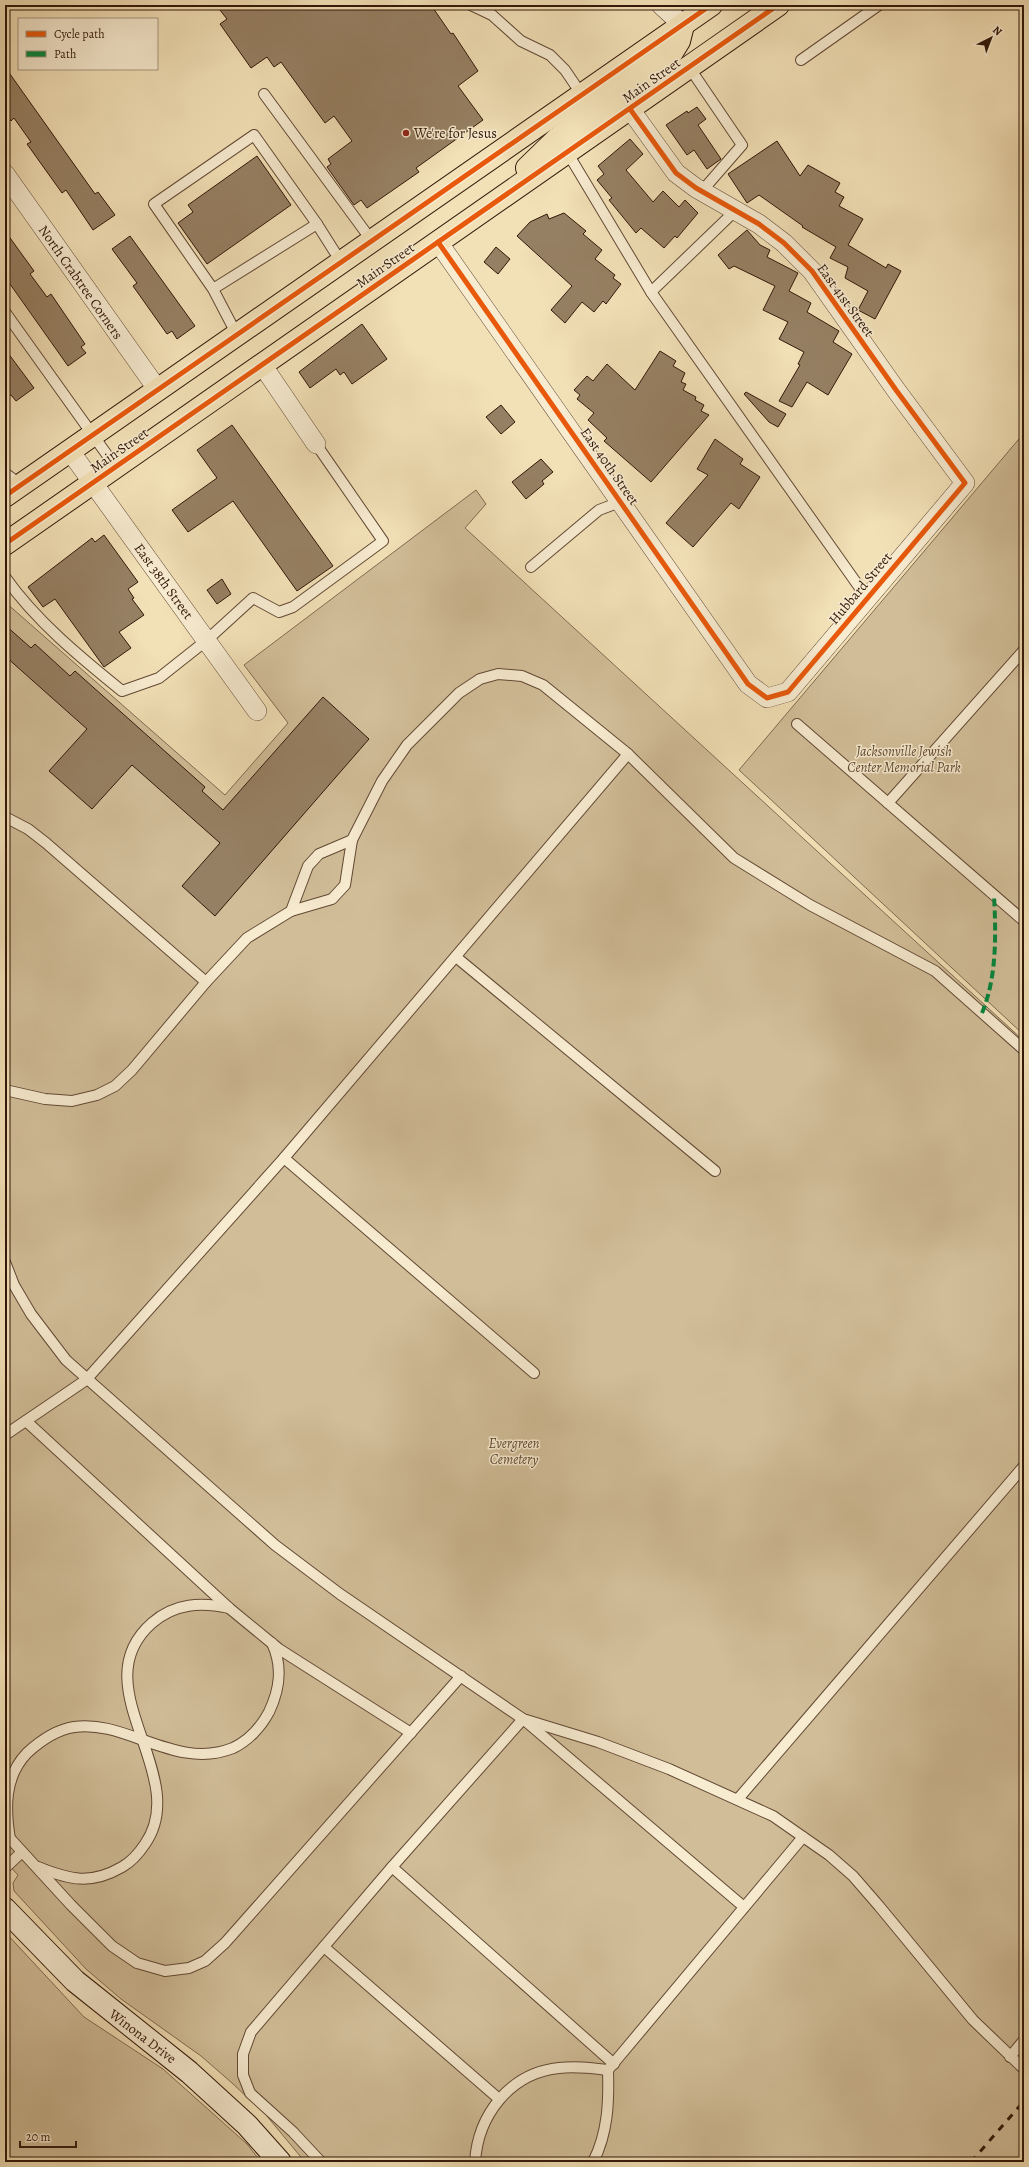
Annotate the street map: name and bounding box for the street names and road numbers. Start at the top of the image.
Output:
street label: Main Street [618,53,685,107]
street label: North Crabtree Corners [34,221,127,343]
street label: Main Street [352,238,419,292]
street label: East 41st Street [813,260,879,341]
street label: Main Street [86,423,153,477]
street label: East 40th Street [576,424,644,509]
street label: East 38th Street [130,540,198,623]
street label: Hubbard Street [825,548,896,628]
street label: Winona Drive [104,2004,180,2068]

